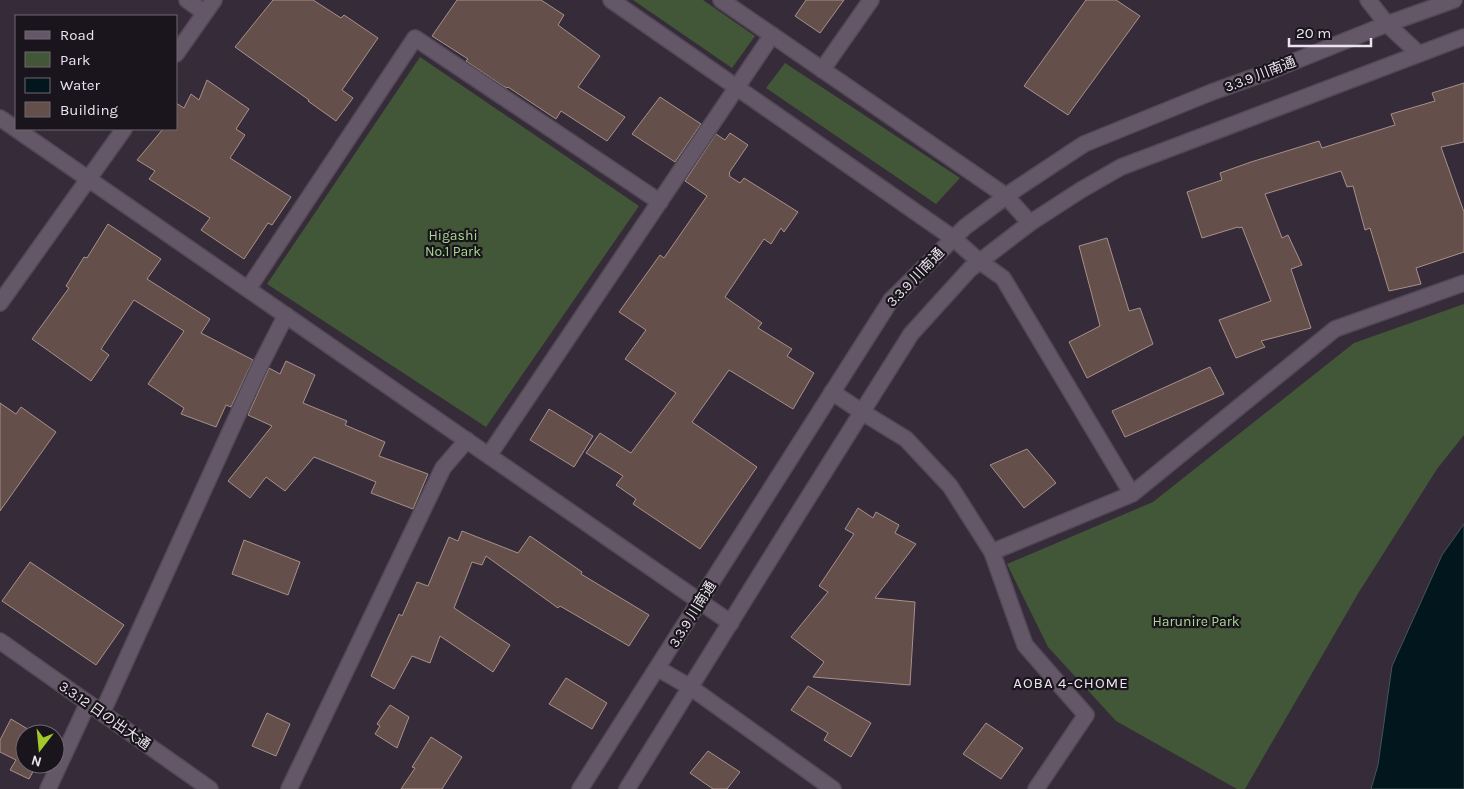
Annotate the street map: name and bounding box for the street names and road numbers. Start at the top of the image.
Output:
street label: 3.3.9 川南通 [1222,53,1298,96]
street label: 3.3.9 川南通 [883,244,948,310]
street label: 3.3.9 川南通 [665,578,720,651]
street label: 3.3.12 日の出大通 [56,678,154,753]

